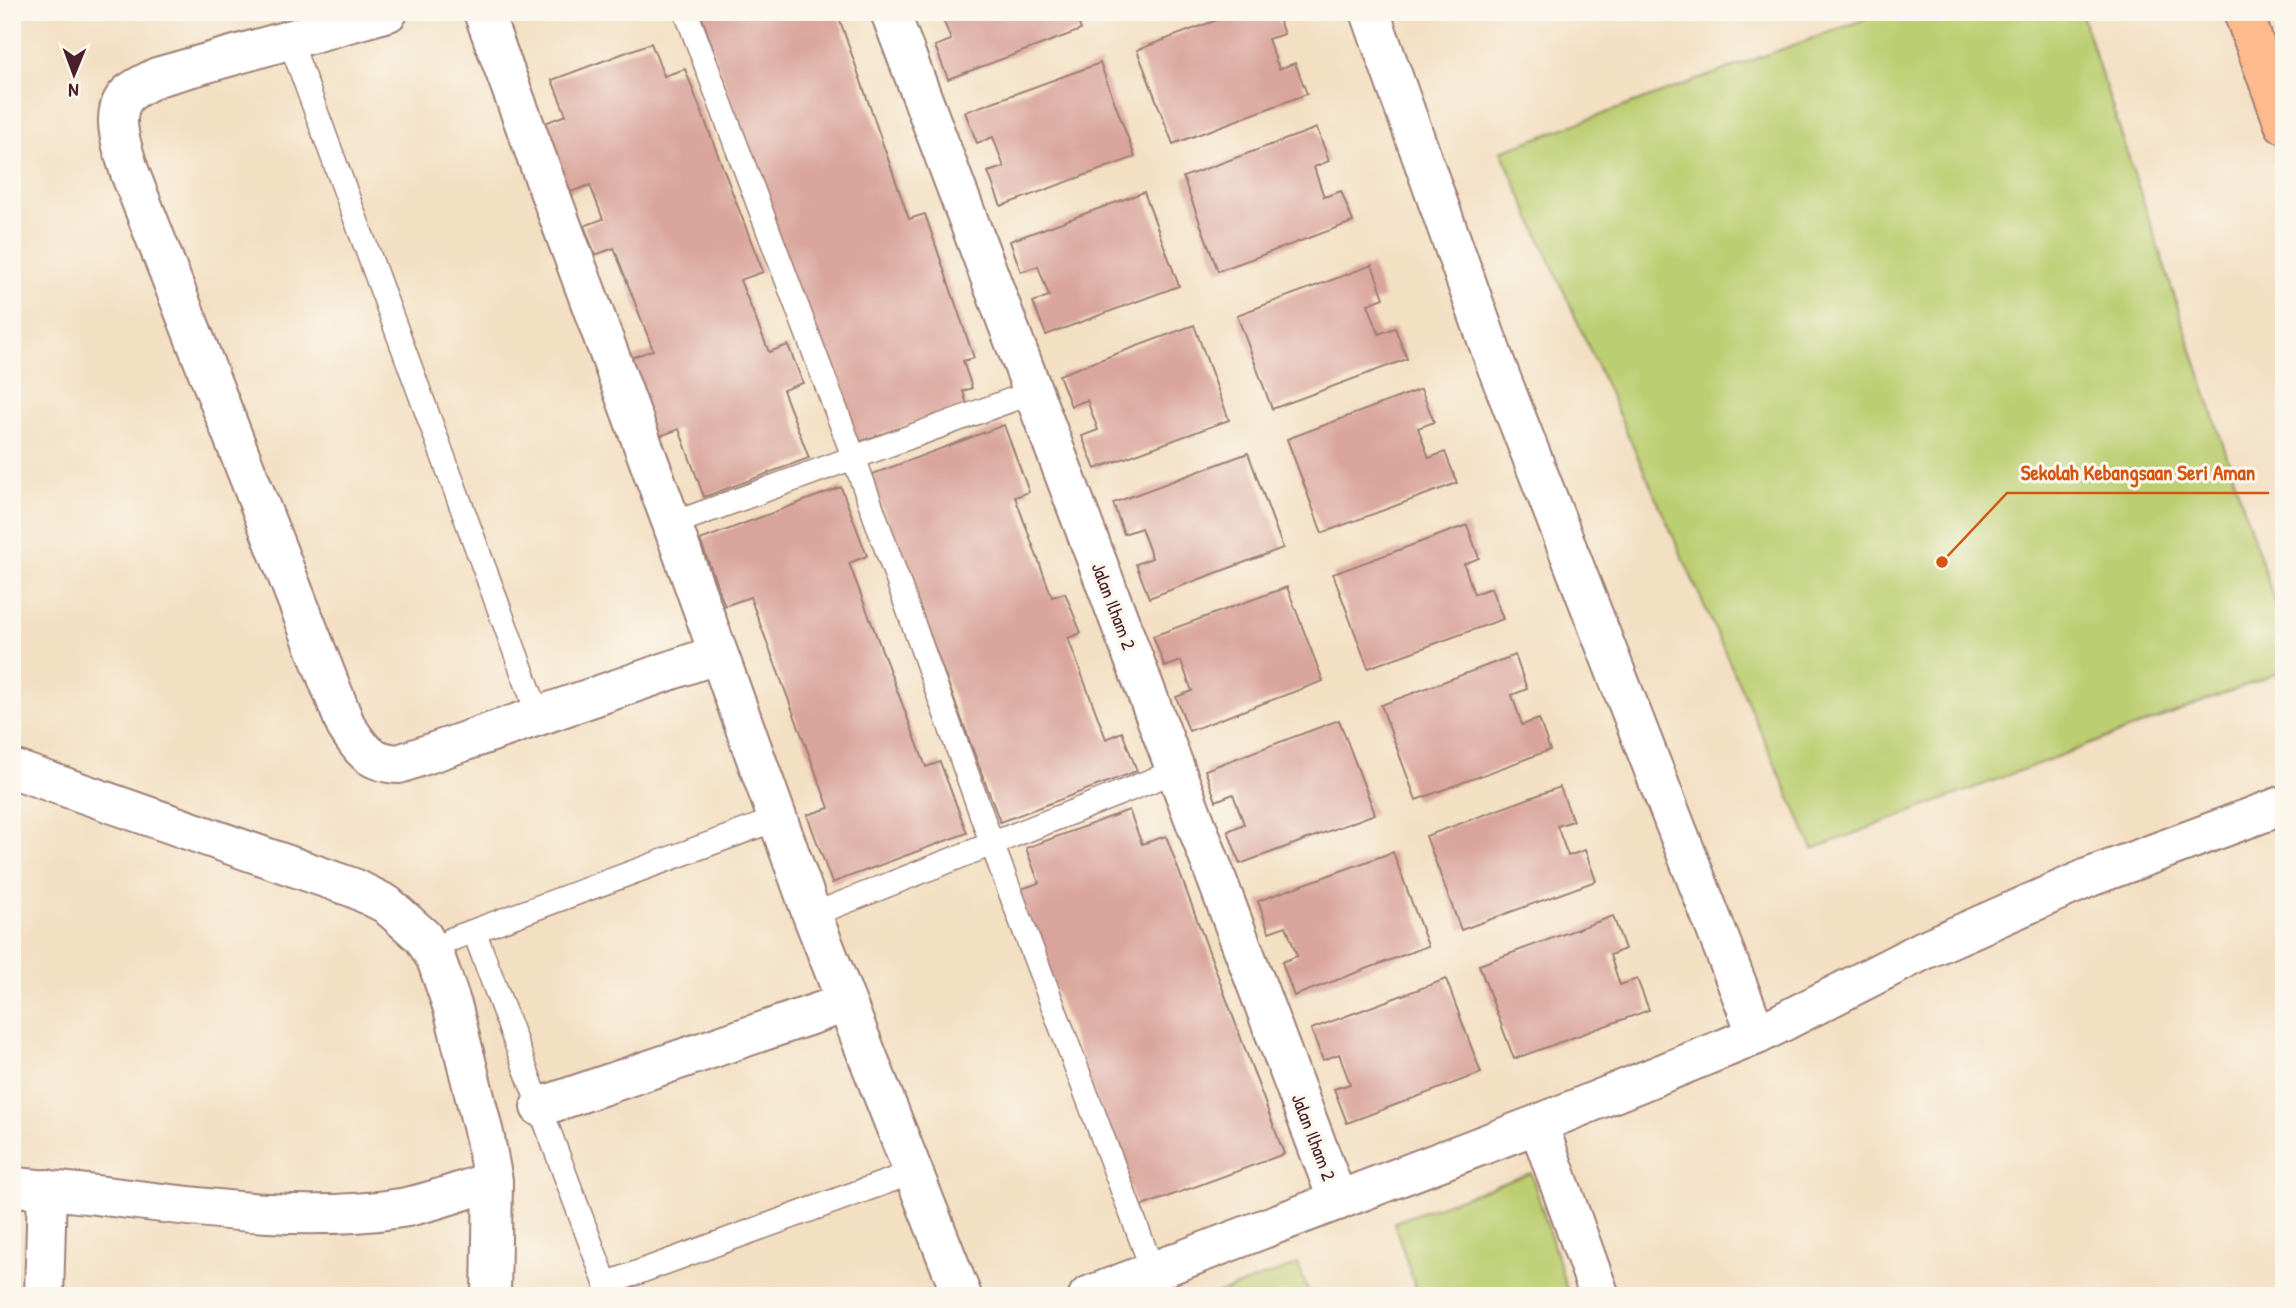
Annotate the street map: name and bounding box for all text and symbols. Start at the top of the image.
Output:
north arrow [38,38,108,108]
text: N [68,78,79,104]
callout: Sekolah Kebangsaan Seri Aman [2007,451,2269,493]
text: Sekolah Kebangsaan Seri Aman [2021,458,2255,488]
street label: Jalan Ilham 2 [1086,559,1142,653]
street label: Jalan Ilham 2 [1286,1090,1342,1184]

